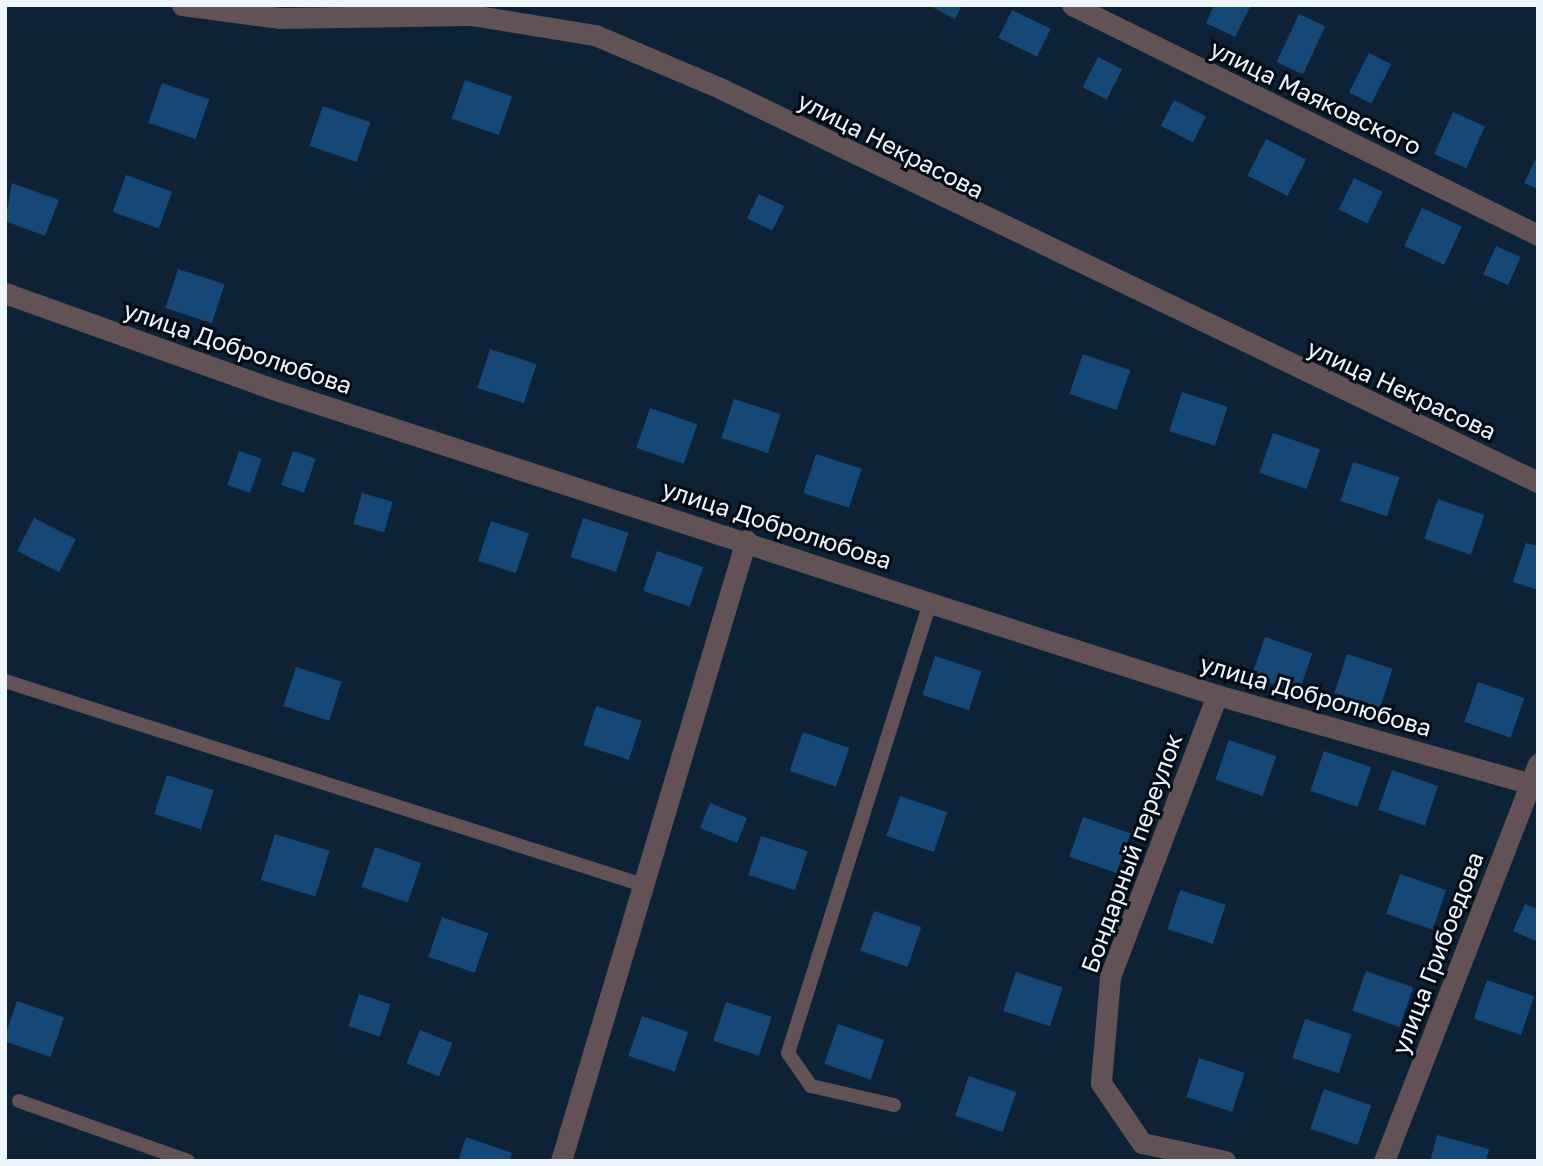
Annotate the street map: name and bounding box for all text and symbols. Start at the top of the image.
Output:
street label: улица Маяковского [1206,33,1426,161]
street label: улица Некрасова [793,86,989,204]
street label: улица Добролюбова [120,294,356,400]
street label: улица Некрасова [1303,333,1501,445]
street label: улица Добролюбова [659,473,895,575]
street label: улица Добролюбова [1197,648,1435,742]
street label: Бондарный переулок [1074,729,1188,977]
street label: улица Грибоедова [1385,848,1489,1058]

